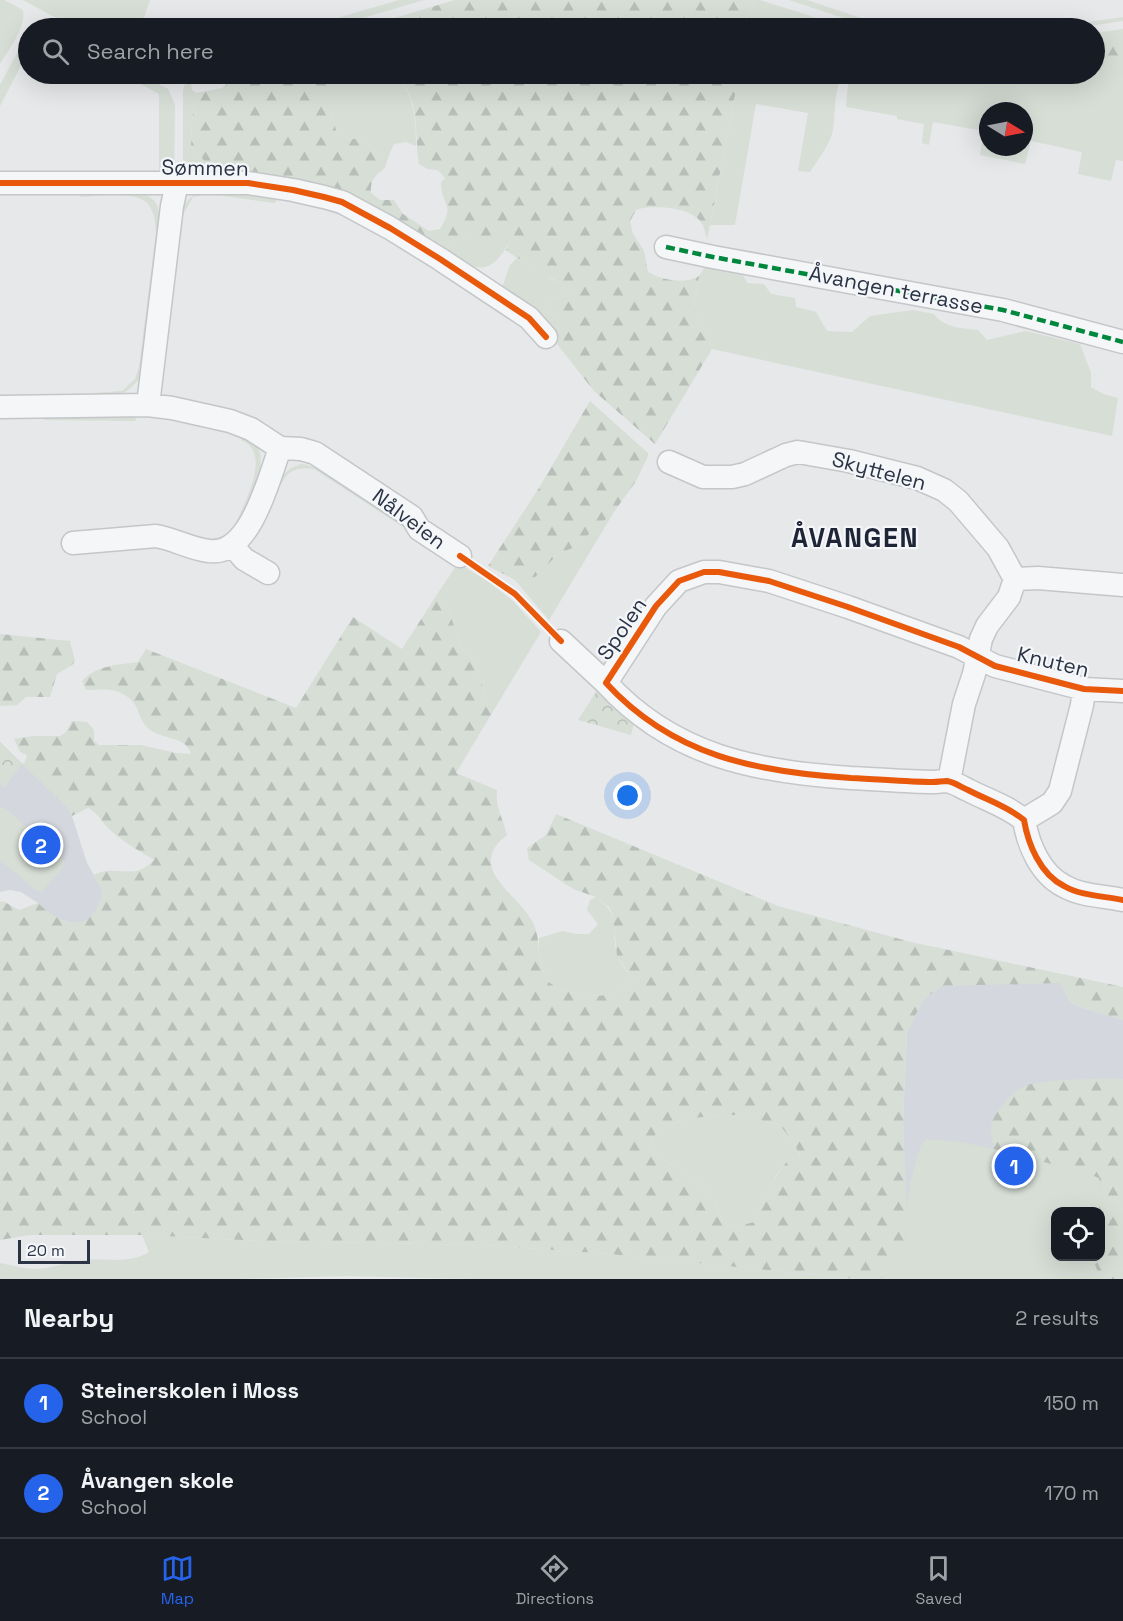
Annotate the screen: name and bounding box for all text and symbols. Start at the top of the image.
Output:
search box [18,18,1105,84]
icon: search [39,35,72,68]
text: Search here [87,37,214,65]
north arrow [979,102,1033,156]
street label: Sømmen [161,153,249,182]
street label: Åvangen terrasse [807,259,985,320]
street label: Skyttelen [829,445,929,496]
street label: Nålveien [367,482,451,555]
district label: ÅVANGEN [791,520,919,555]
street label: Spolen [591,592,652,665]
street label: Knuten [1015,640,1092,683]
your location [613,781,642,810]
pin: 2 [22,822,60,868]
pin: 1 [994,1144,1034,1188]
map controls [1051,1207,1105,1261]
button: locate [1051,1207,1105,1261]
scale bar [18,1237,90,1264]
text: 20 m [27,1240,65,1261]
text: Nearby [24,1301,114,1335]
text: 2 results [1015,1305,1099,1331]
text: Steinerskolen i Moss [81,1376,299,1404]
text: 1 [39,1390,48,1416]
text: 150 m [1044,1390,1099,1416]
text: School [81,1404,147,1430]
text: Åvangen skole [81,1466,234,1494]
text: 2 [38,1480,49,1506]
text: 170 m [1044,1480,1099,1506]
text: School [81,1494,147,1520]
tab: Map [161,1552,194,1609]
tab: Directions [516,1552,594,1609]
tab: Saved [916,1552,962,1609]

